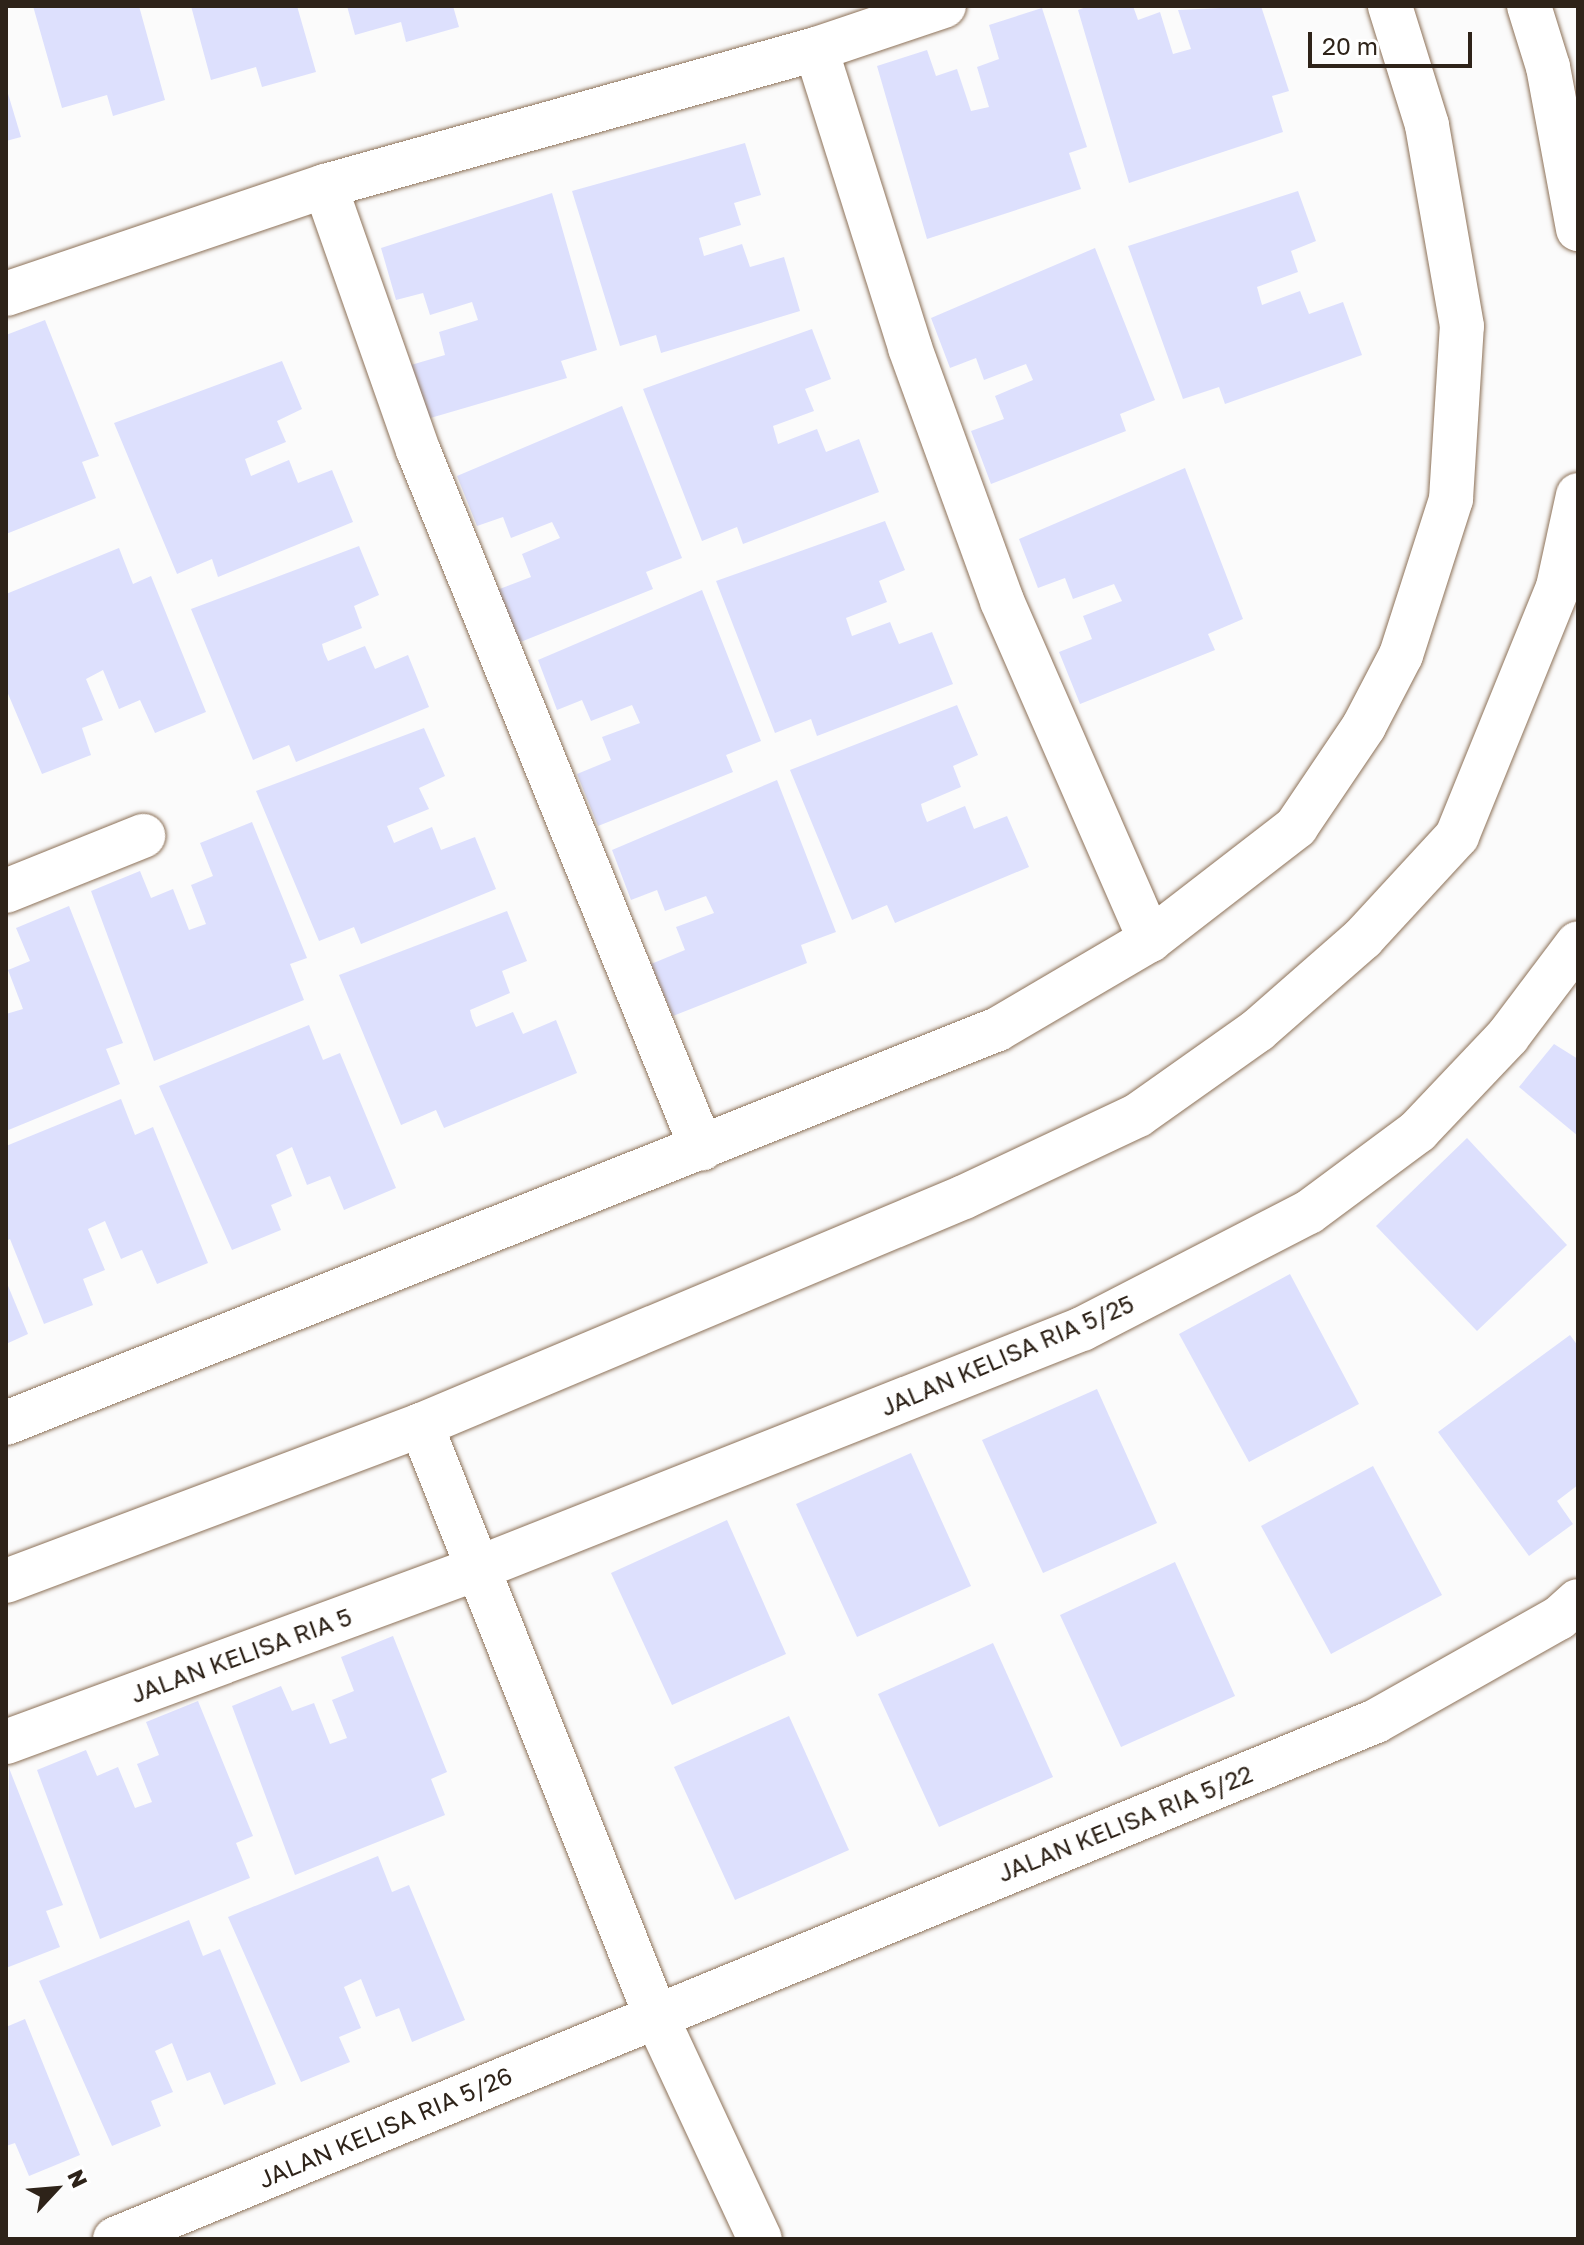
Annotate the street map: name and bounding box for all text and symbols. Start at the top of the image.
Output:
scale bar [1312,16,1476,66]
text: 20 m [1322,31,1378,60]
street label: JALAN KELISA RIA 5/25 [876,1289,1138,1421]
street label: JALAN KELISA RIA 5 [127,1602,355,1708]
street label: JALAN KELISA RIA 5/22 [993,1759,1257,1887]
street label: JALAN KELISA RIA 5/26 [254,2060,516,2194]
north arrow [16,2149,96,2229]
text: N [62,2165,94,2192]

